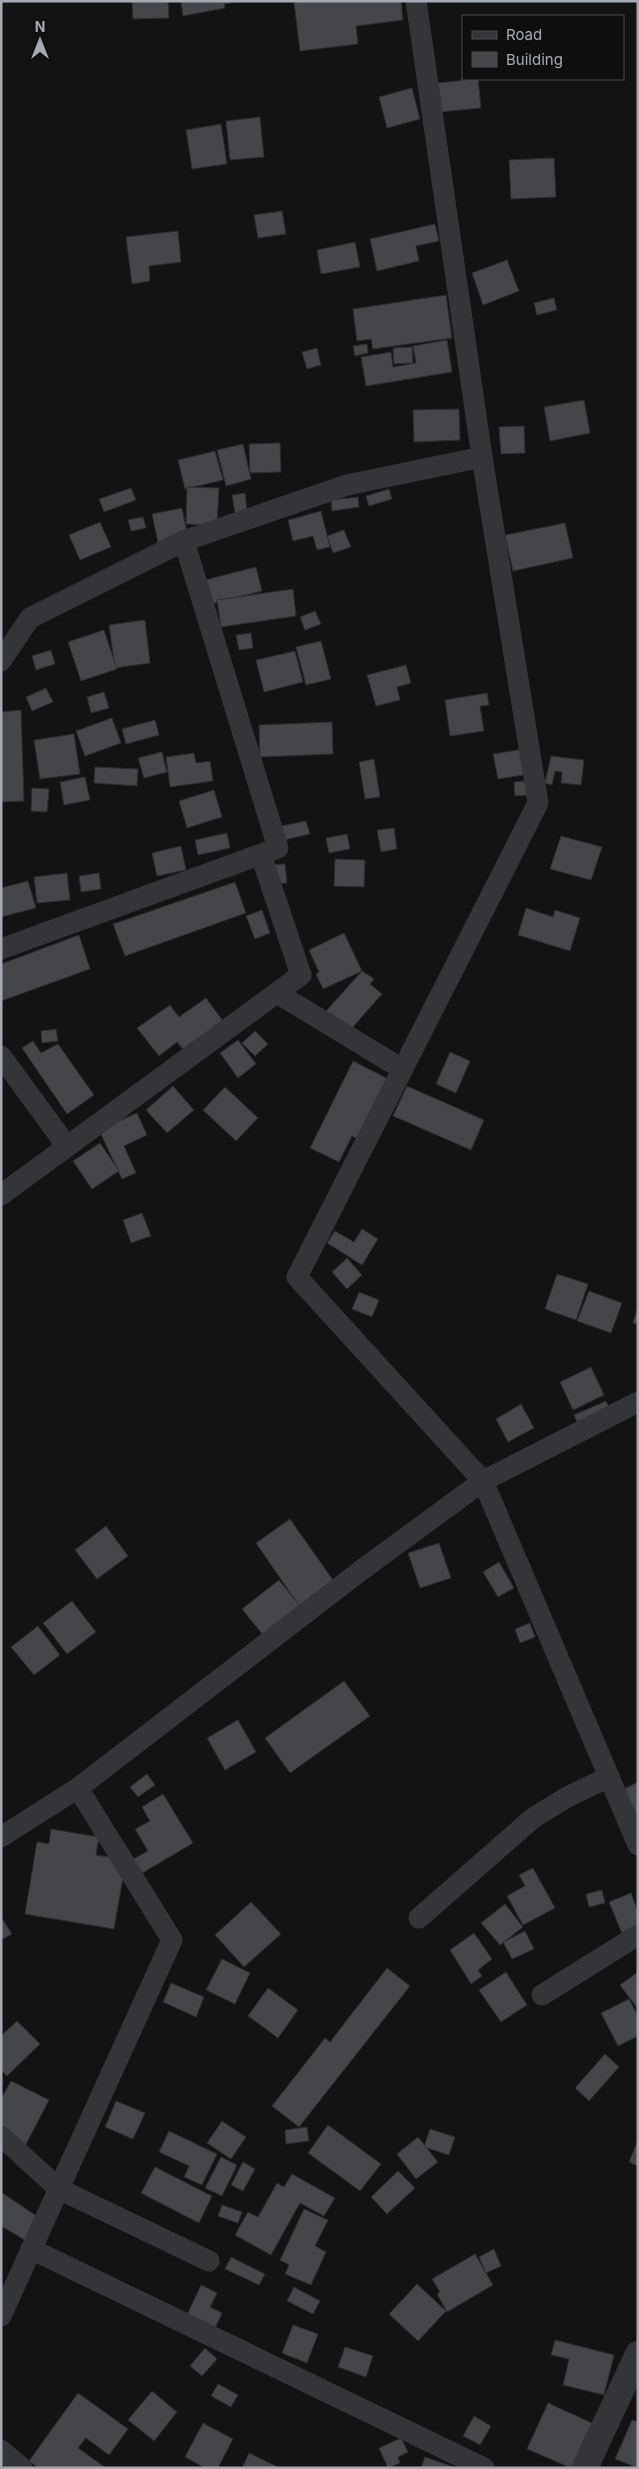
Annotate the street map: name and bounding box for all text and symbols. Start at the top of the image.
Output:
north arrow [15,15,65,65]
legend [462,15,624,80]
text: N [35,18,45,35]
text: Road [506,25,542,44]
text: Building [506,50,563,69]

